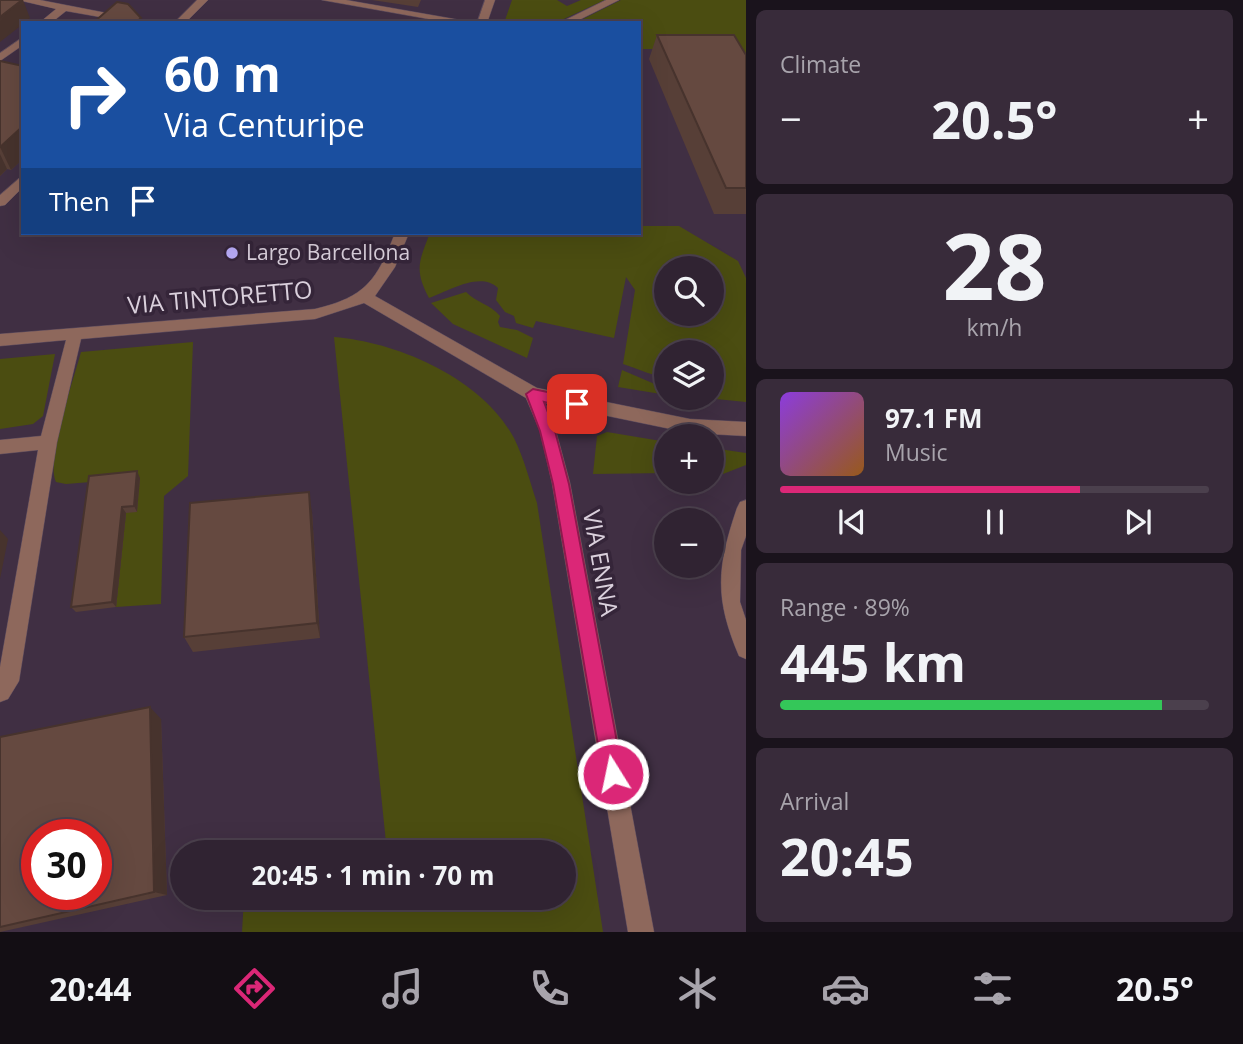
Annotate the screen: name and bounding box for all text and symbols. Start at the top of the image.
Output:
text: 60 m [164,40,281,106]
text: Climate [780,48,861,80]
icon: right [49,49,140,140]
text: 20.5° [931,83,1058,154]
text: − [780,92,802,144]
text: + [1187,92,1209,144]
text: Via Centuripe [164,103,365,146]
icon: arrive [124,182,162,220]
text: Then [49,183,110,219]
text: 28 [942,203,1047,327]
place label: Largo Barcellona [246,238,410,266]
marker: Largo Barcellona [224,245,240,261]
map controls [654,256,724,578]
button: search [654,256,724,326]
street label: VIA TINTORETTO [126,272,314,321]
text: km/h [967,311,1022,343]
button: layers [654,340,724,410]
pin [547,374,607,434]
icon: arrive [558,385,596,423]
text: 97.1 FM [885,400,983,436]
button: + [654,424,724,494]
text: Music [885,436,948,468]
icon: previous [833,503,871,541]
icon: pause [976,503,1014,541]
icon: next [1119,503,1157,541]
street label: VIA ENNA [576,507,627,619]
button: − [654,508,724,578]
text: Range · 89% [780,591,910,623]
text: 445 km [780,626,966,697]
position arrow [576,737,650,811]
text: Arrival [780,785,849,817]
speed limit sign: 30 [21,819,112,910]
text: 20:45 [780,820,914,891]
text: 20:45 · 1 min · 70 m [252,857,494,893]
icon: directions [230,964,279,1013]
icon: music [378,964,427,1013]
icon: phone [525,964,574,1013]
icon: climate [673,964,722,1013]
icon: car [821,964,870,1013]
icon: filters [968,964,1017,1013]
text: 20:44 [49,967,132,1010]
text: 20.5° [1116,967,1194,1010]

